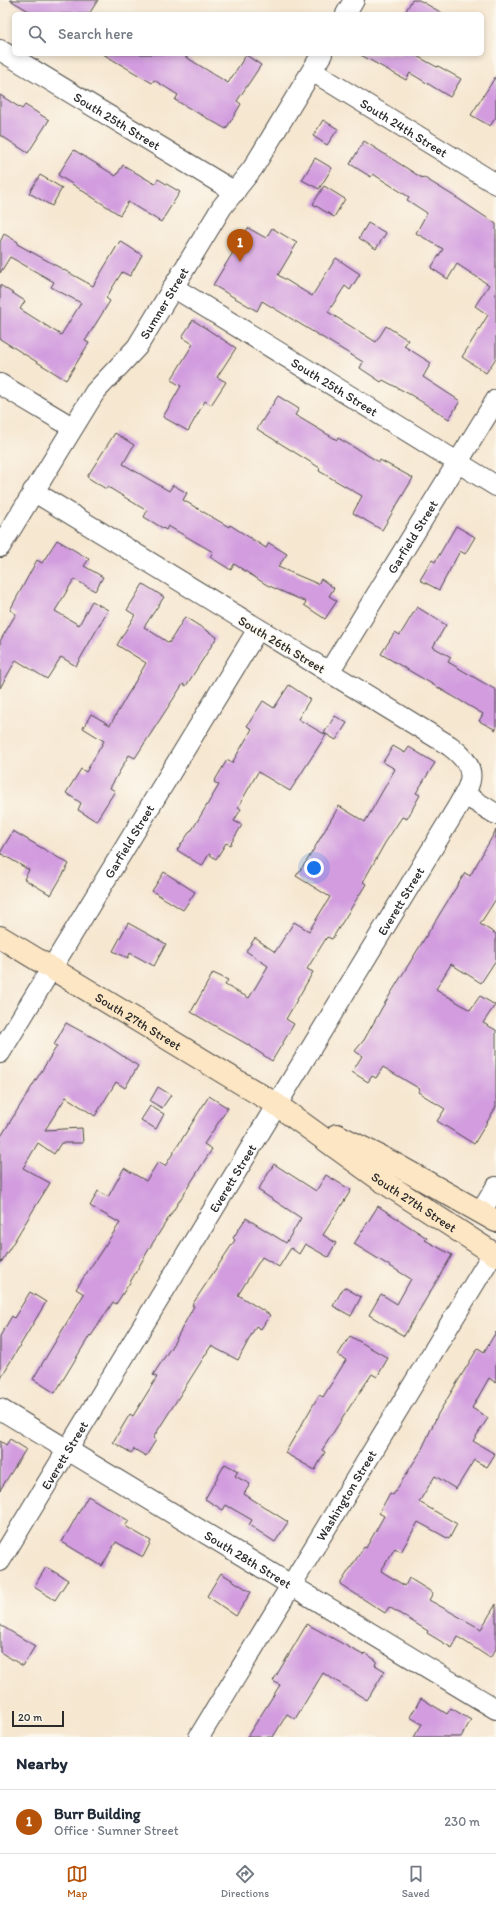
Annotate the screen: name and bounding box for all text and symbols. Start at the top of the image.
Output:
search box [12,12,484,56]
icon: search [26,23,48,45]
text: Search here [58,25,133,43]
street label: South 25th Street [71,89,163,153]
street label: South 24th Street [357,95,450,160]
pin: 1 [227,229,253,262]
street label: Sumner Street [137,264,192,342]
street label: South 25th Street [289,355,381,419]
street label: Garfield Street [384,497,441,576]
street label: South 26th Street [236,613,328,676]
street label: Garfield Street [101,802,158,881]
your location [304,858,324,878]
street label: Everett Street [374,864,427,938]
street label: South 27th Street [92,990,184,1053]
street label: Everett Street [206,1141,259,1215]
street label: South 27th Street [369,1169,459,1235]
street label: Everett Street [38,1418,91,1492]
street label: Washington Street [313,1447,380,1543]
street label: South 28th Street [202,1527,294,1592]
scale bar [12,1709,64,1728]
text: 20 m [18,1711,42,1724]
text: Nearby [16,1753,68,1773]
text: Burr Building [54,1805,141,1823]
text: 1 [26,1814,32,1829]
text: 230 m [444,1814,480,1829]
text: Office · Sumner Street [54,1823,179,1838]
tab: Map [66,1863,88,1900]
tab: Directions [221,1863,269,1900]
tab: Saved [402,1863,430,1900]

